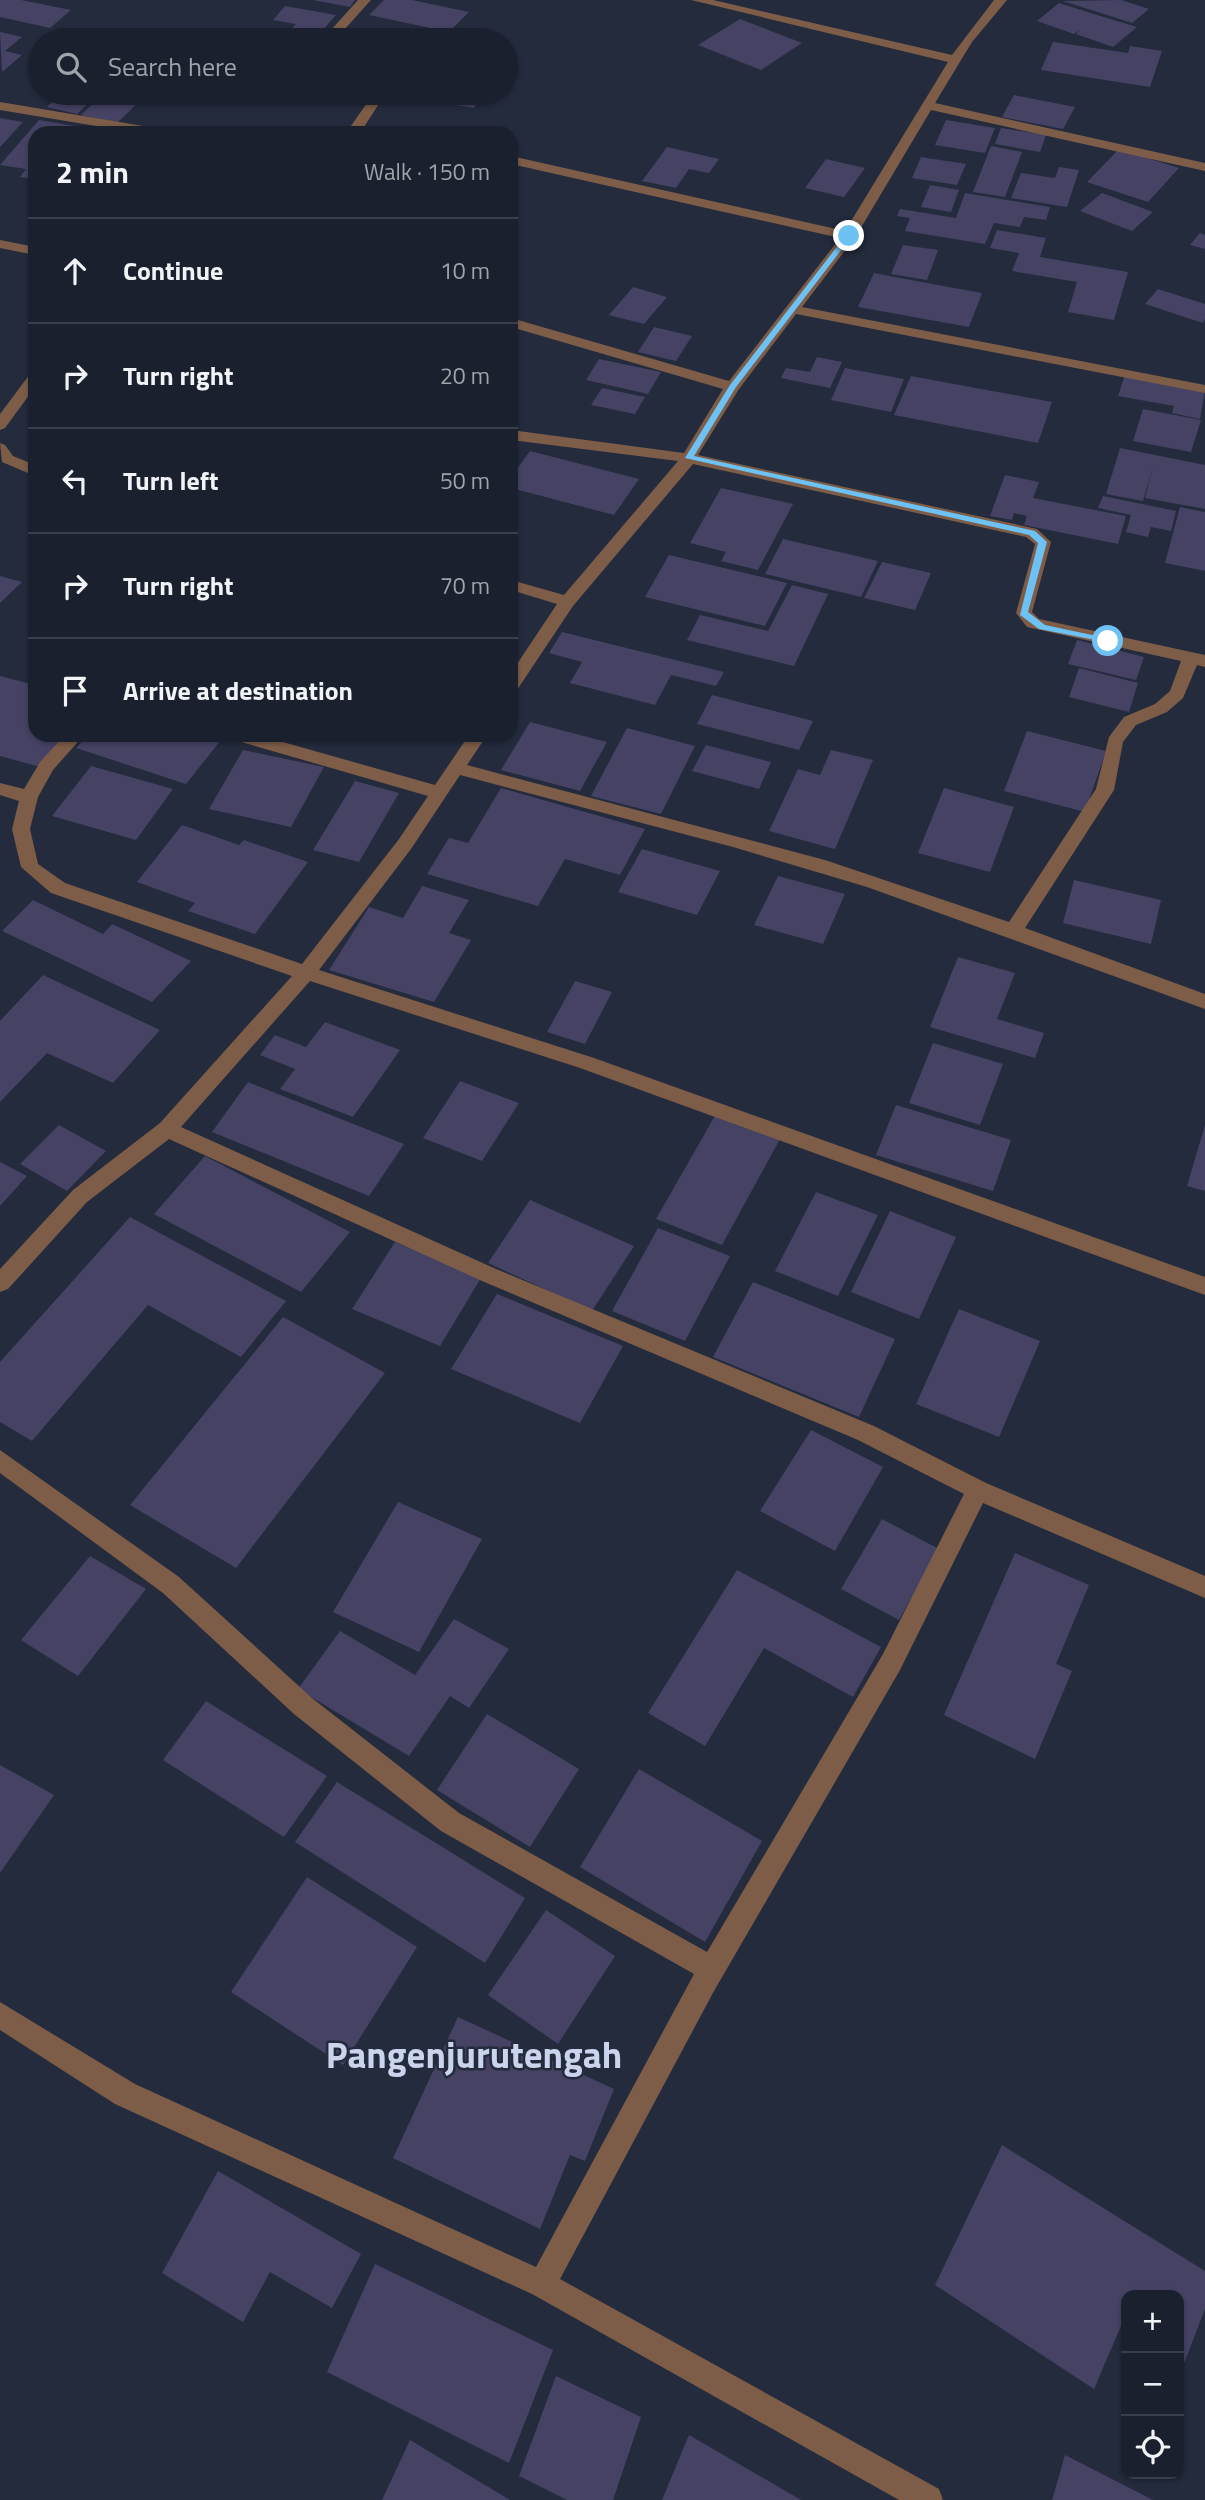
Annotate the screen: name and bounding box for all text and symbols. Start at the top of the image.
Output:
search box [28,28,518,105]
text: Search here [108,47,237,86]
icon: search [52,48,90,86]
text: 2 min [56,149,129,195]
text: Walk · 150 m [364,154,490,189]
route end [833,220,864,251]
text: Continue [123,251,223,290]
icon: ahead [56,252,94,290]
text: 10 m [440,253,490,288]
text: Turn right [123,356,234,395]
icon: right [56,357,94,395]
text: 20 m [440,358,490,393]
text: Turn left [123,461,218,500]
icon: left [56,462,94,500]
text: 50 m [440,463,490,498]
text: Turn right [123,566,234,605]
icon: right [56,567,94,605]
text: 70 m [440,568,490,603]
route start [1092,625,1123,656]
text: Arrive at destination [123,671,353,710]
icon: arrive [56,672,94,710]
district label: Pangenjurutengah [326,2026,622,2082]
map controls [1121,2290,1184,2479]
button: + [1121,2290,1184,2353]
button: − [1121,2353,1184,2416]
button: locate [1121,2416,1184,2479]

